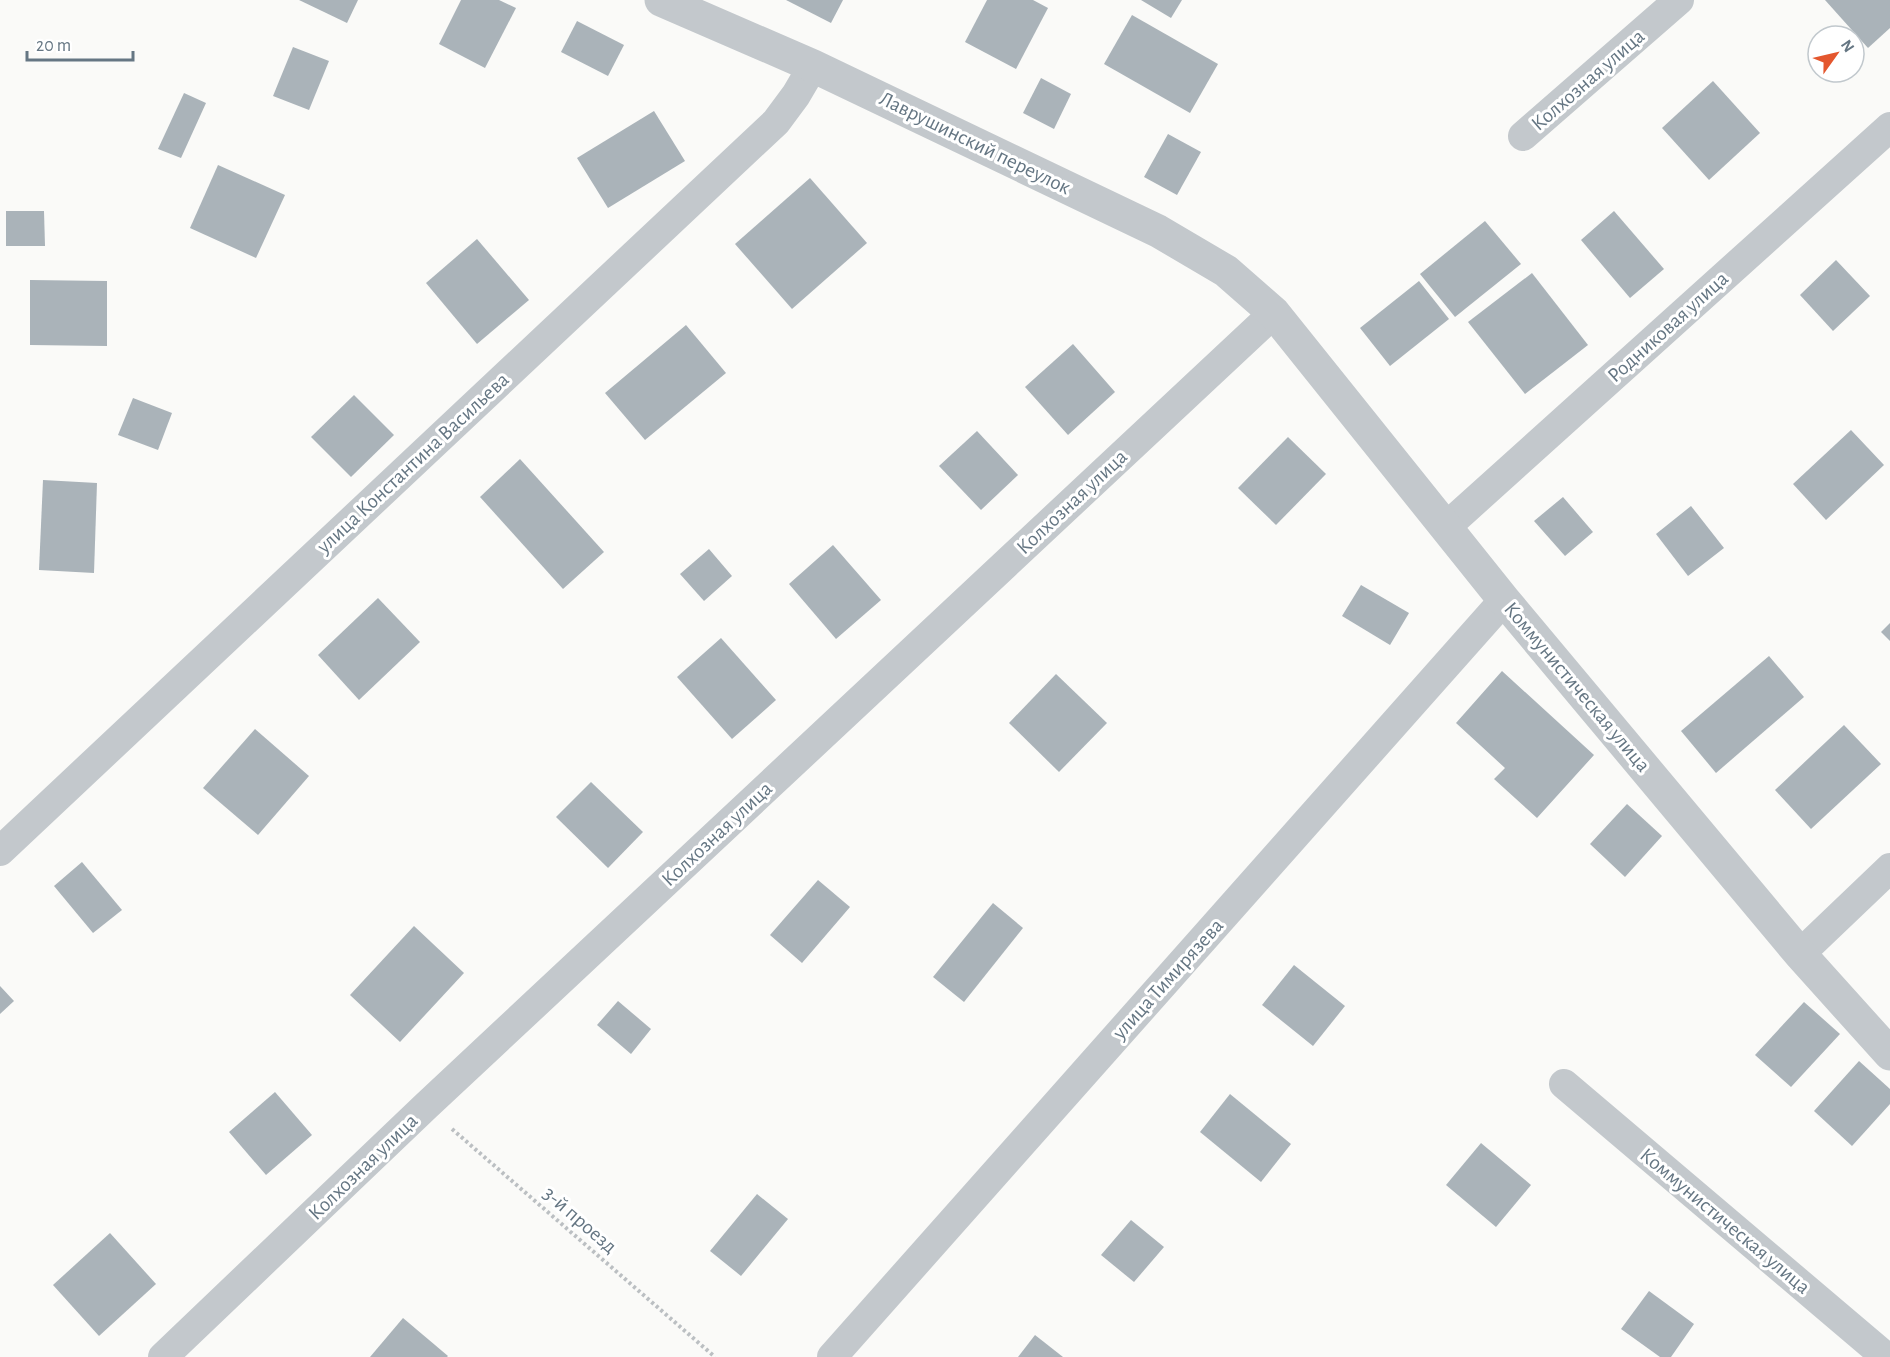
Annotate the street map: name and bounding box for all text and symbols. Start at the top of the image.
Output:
scale bar [27,24,134,62]
north arrow [1806,24,1866,84]
street label: Колхозная улица [1527,25,1649,135]
text: 20 m [36,37,71,55]
text: N [1838,37,1857,55]
street label: Лаврушинский переулок [876,88,1074,199]
street label: Родниковая улица [1604,267,1733,386]
street label: улица Константина Васильева [312,368,513,558]
street label: Колхозная улица [1013,445,1132,558]
street label: Коммунистическая улица [1500,598,1654,776]
street label: Колхозная улица [658,777,777,890]
street label: улица Тимирязева [1108,914,1228,1044]
street label: Колхозная улица [304,1110,422,1224]
street label: Коммунистическая улица [1636,1144,1814,1298]
street label: 3-й проезд [539,1183,621,1257]

